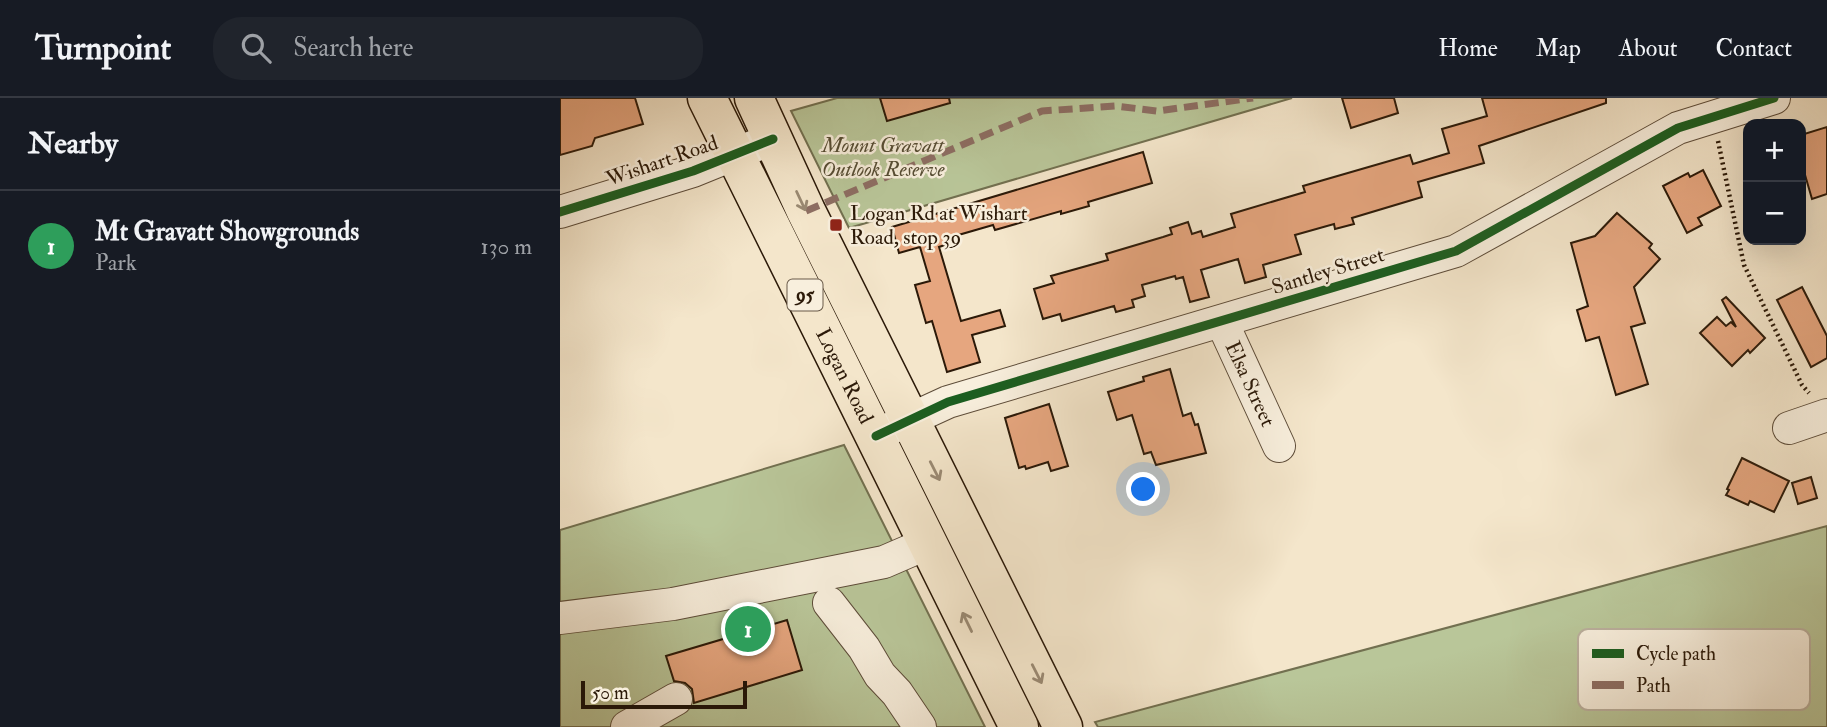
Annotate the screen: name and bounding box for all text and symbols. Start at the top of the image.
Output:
search box [213,17,703,80]
text: Turnpoint [35,28,171,69]
icon: search [237,29,275,67]
text: Search here [293,32,413,64]
text: Home [1438,33,1498,64]
text: Map [1536,33,1581,64]
text: About [1619,33,1678,64]
text: Contact [1716,33,1792,64]
map controls [1743,119,1806,245]
button: + [1743,119,1806,182]
text: Nearby [28,125,118,162]
street label: Wishart Road [601,129,722,193]
park label: Mount Gravatt Outlook Reserve [820,132,946,183]
button: − [1743,182,1806,245]
one-way arrow [795,190,809,211]
place label: Logan Rd at Wishart Road, stop 39 [850,200,1028,251]
text: Mt Gravatt Showgrounds [95,216,359,248]
marker: Logan Rd at Wishart Road, stop 39 [828,217,844,233]
text: 1 [47,232,55,261]
text: 130 m [480,232,532,261]
street label: Santley Street [1268,241,1388,301]
text: Park [95,248,137,277]
road number: 95 [788,280,822,310]
street label: Logan Road [810,323,880,429]
street label: Elsa Street [1219,337,1282,431]
one-way arrow [929,460,943,481]
your location [1126,472,1160,506]
pin: 1 [725,603,771,655]
one-way arrow [960,612,974,633]
legend [1578,629,1810,710]
text: Cycle path [1636,642,1716,667]
one-way arrow [1030,663,1044,684]
text: Path [1636,674,1671,698]
scale bar [581,678,747,710]
text: 50 m [592,681,629,705]

